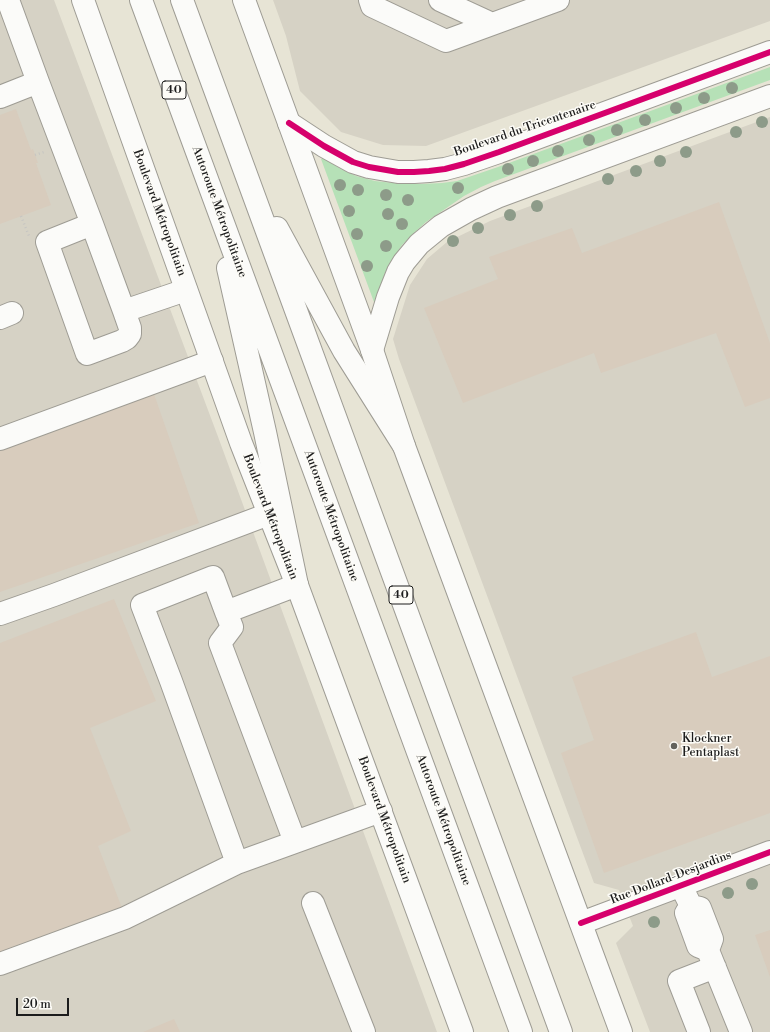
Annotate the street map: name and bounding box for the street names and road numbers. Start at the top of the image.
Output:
road number: 40 [162,81,186,99]
street label: Boulevard du Tricentenaire [452,98,598,160]
street label: Autoroute Métropolitaine [189,144,249,280]
street label: Boulevard Métropolitain [129,148,189,278]
street label: Autoroute Métropolitaine [301,448,361,584]
street label: Boulevard Métropolitain [239,452,301,582]
road number: 40 [389,586,413,604]
street label: Autoroute Métropolitaine [413,752,473,888]
street label: Boulevard Métropolitain [354,755,414,885]
street label: Rue Dollard-Desjardins [608,848,734,908]

